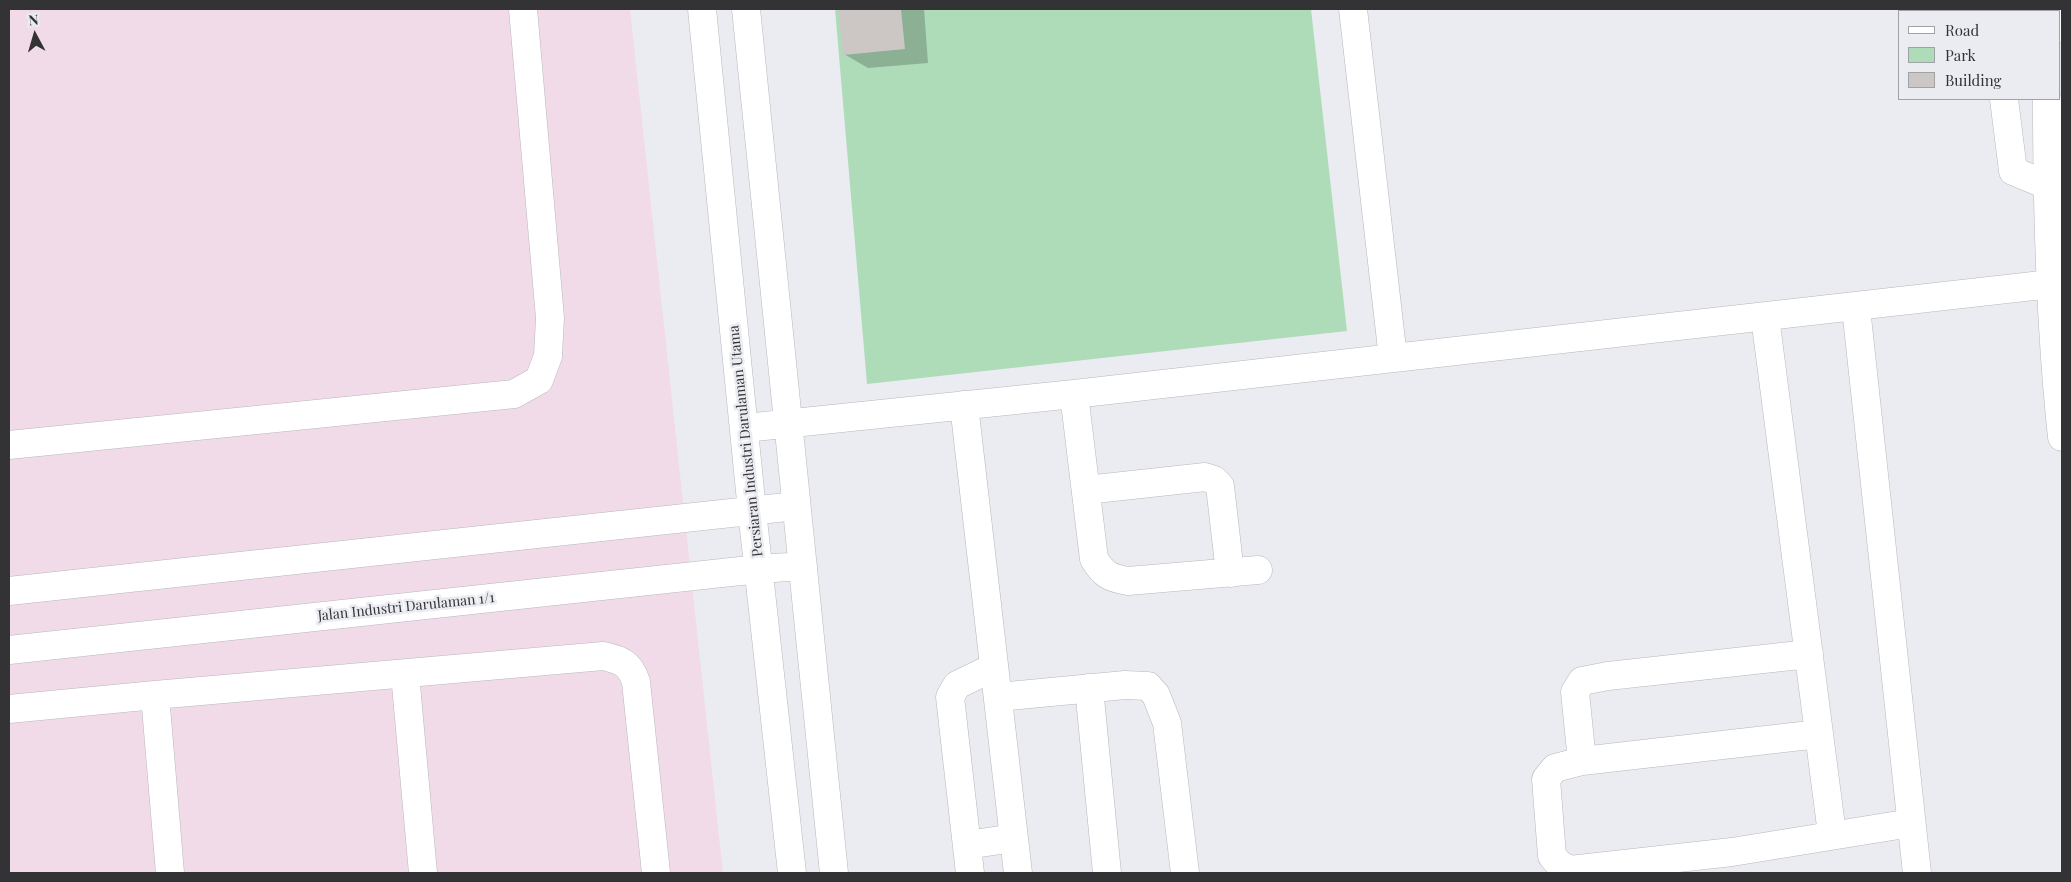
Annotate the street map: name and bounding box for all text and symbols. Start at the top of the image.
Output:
north arrow [10,10,60,60]
text: N [27,10,39,30]
legend [1898,10,2061,100]
text: Road [1945,20,1979,40]
text: Park [1945,45,1976,65]
text: Building [1945,70,2001,90]
street label: Persiaran Industri Darulaman Utama [725,324,767,558]
street label: Jalan Industri Darulaman 1/1 [317,589,495,625]

